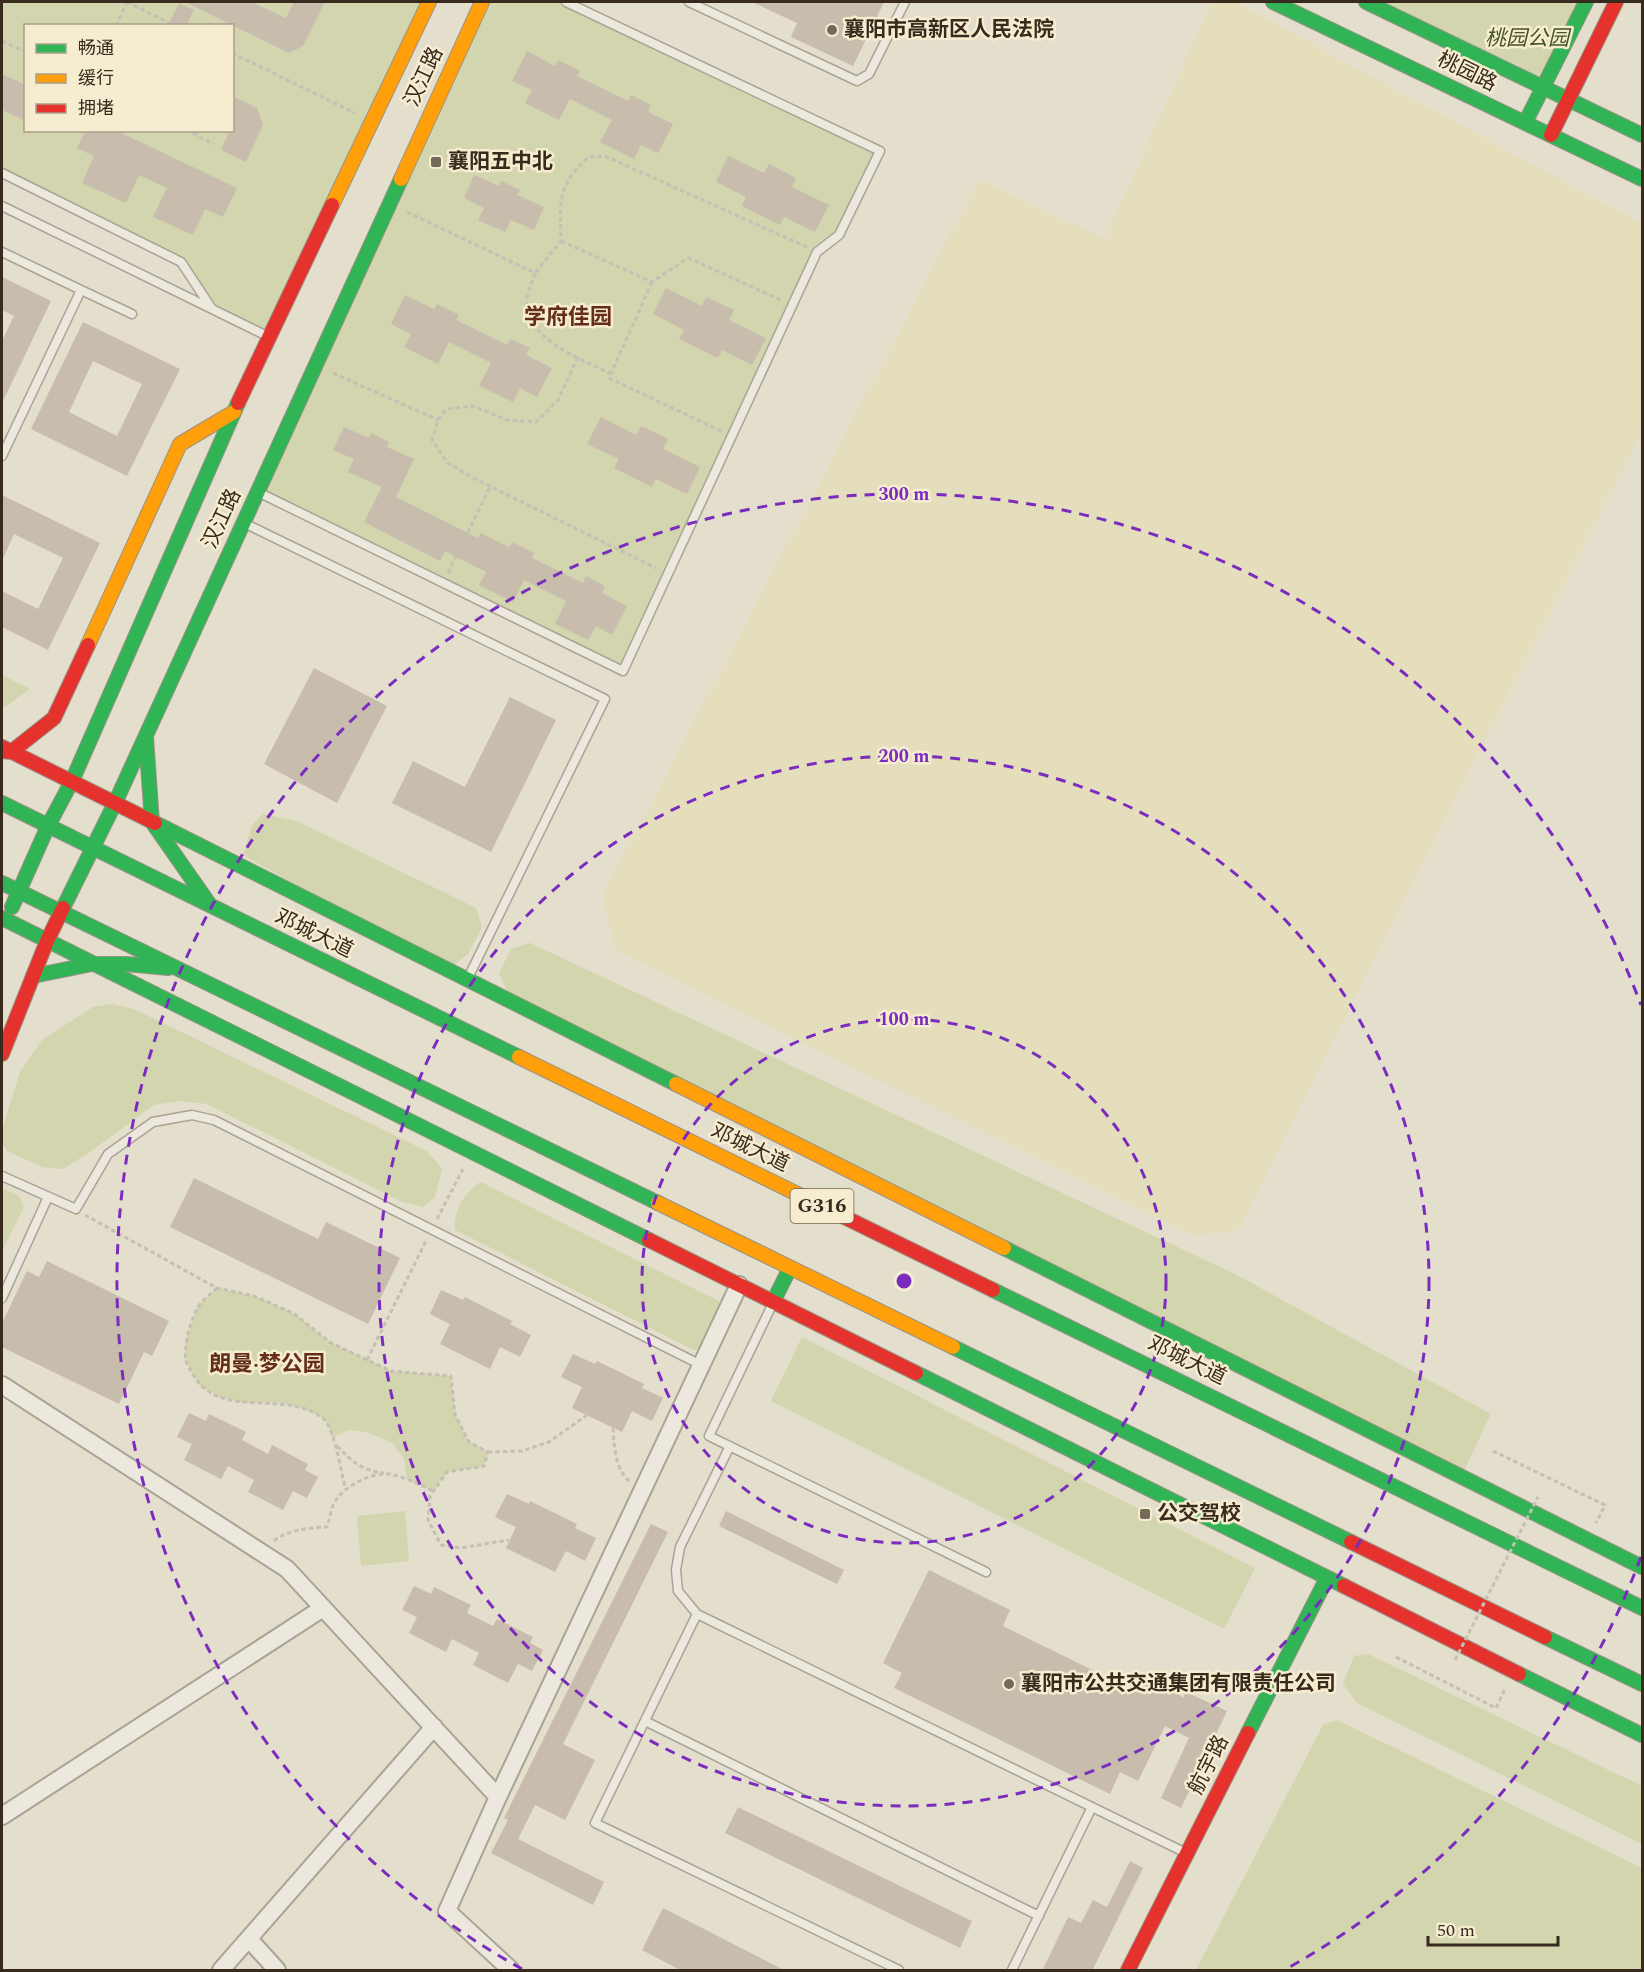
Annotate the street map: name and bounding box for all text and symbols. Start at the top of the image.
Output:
place label: 襄阳市高新区人民法院 [844,14,1054,46]
marker: 襄阳市高新区人民法院 [825,23,839,37]
park label: 桃园公园 [1485,23,1572,55]
legend [24,24,234,132]
text: 畅通 [78,35,114,62]
street label: 汉江路 [396,42,452,112]
street label: 桃园路 [1432,44,1502,100]
text: 缓行 [78,65,114,92]
text: 拥堵 [78,95,114,122]
place label: 襄阳五中北 [448,146,553,178]
marker: 襄阳五中北 [429,155,443,169]
district label: 学府佳园 [524,301,612,334]
text: 300 m [878,481,930,508]
street label: 汉江路 [194,484,250,554]
text: 200 m [878,743,930,770]
street label: 邓城大道 [269,901,359,967]
text: 100 m [878,1006,930,1033]
street label: 邓城大道 [705,1115,795,1181]
road number: G316 [790,1189,854,1223]
centre of rings [894,1271,914,1291]
street label: 邓城大道 [1142,1328,1232,1394]
district label: 朗曼·梦公园 [209,1348,325,1381]
place label: 公交驾校 [1157,1498,1241,1530]
marker: 公交驾校 [1138,1507,1152,1521]
place label: 襄阳市公共交通集团有限责任公司 [1021,1668,1336,1700]
marker: 襄阳市公共交通集团有限责任公司 [1002,1677,1016,1691]
street label: 航宇路 [1180,1730,1238,1800]
scale bar [1428,1909,1558,1947]
text: 50 m [1437,1917,1475,1944]

